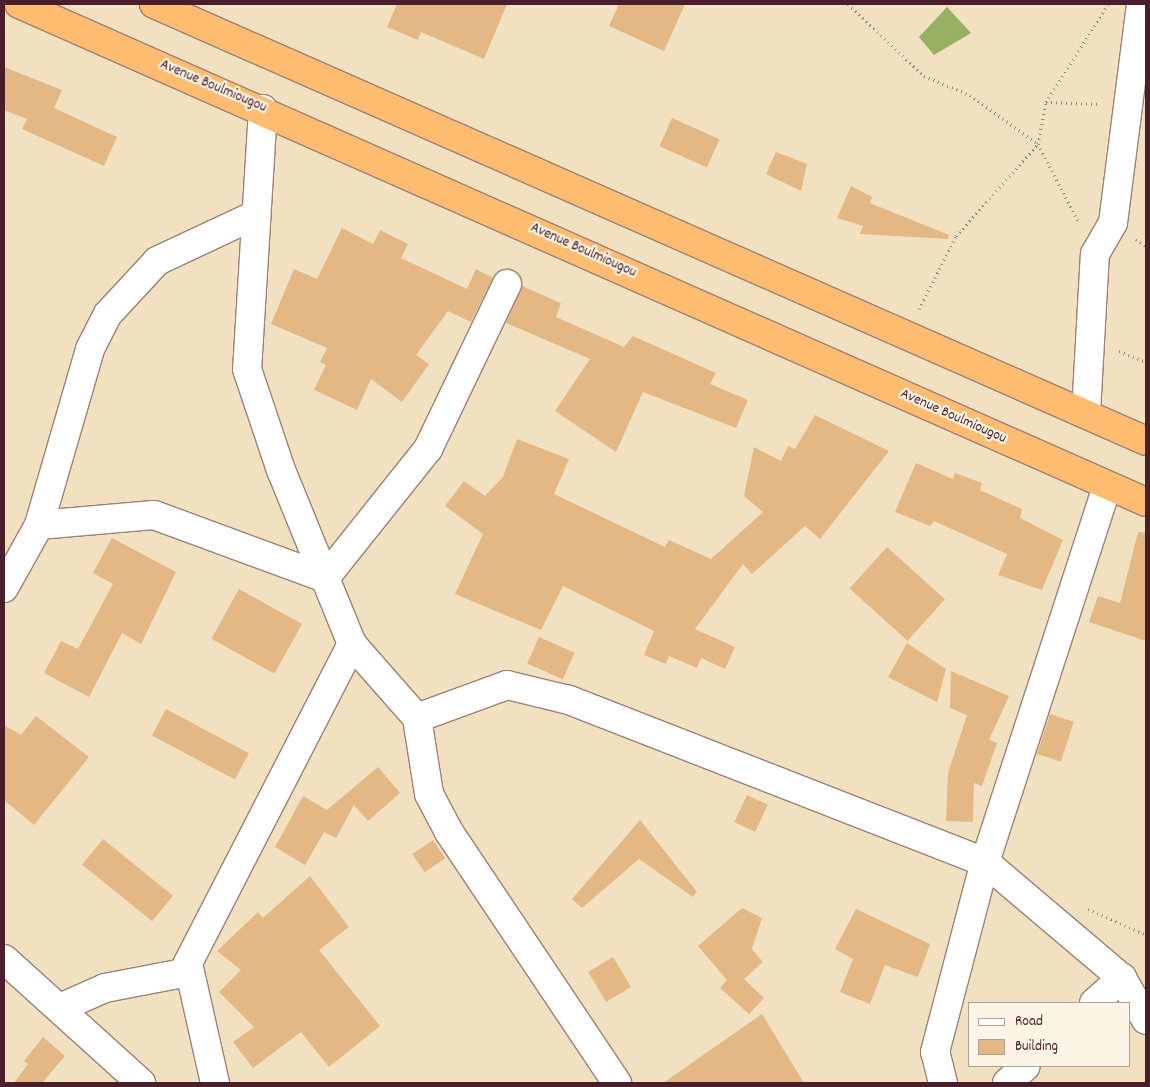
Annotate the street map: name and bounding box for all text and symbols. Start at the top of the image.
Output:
street label: Avenue Boulmiougou [157,56,269,118]
street label: Avenue Boulmiougou [527,220,639,282]
street label: Avenue Boulmiougou [897,386,1009,448]
legend [968,1002,1130,1067]
text: Road [1015,1011,1043,1033]
text: Building [1015,1036,1058,1058]

